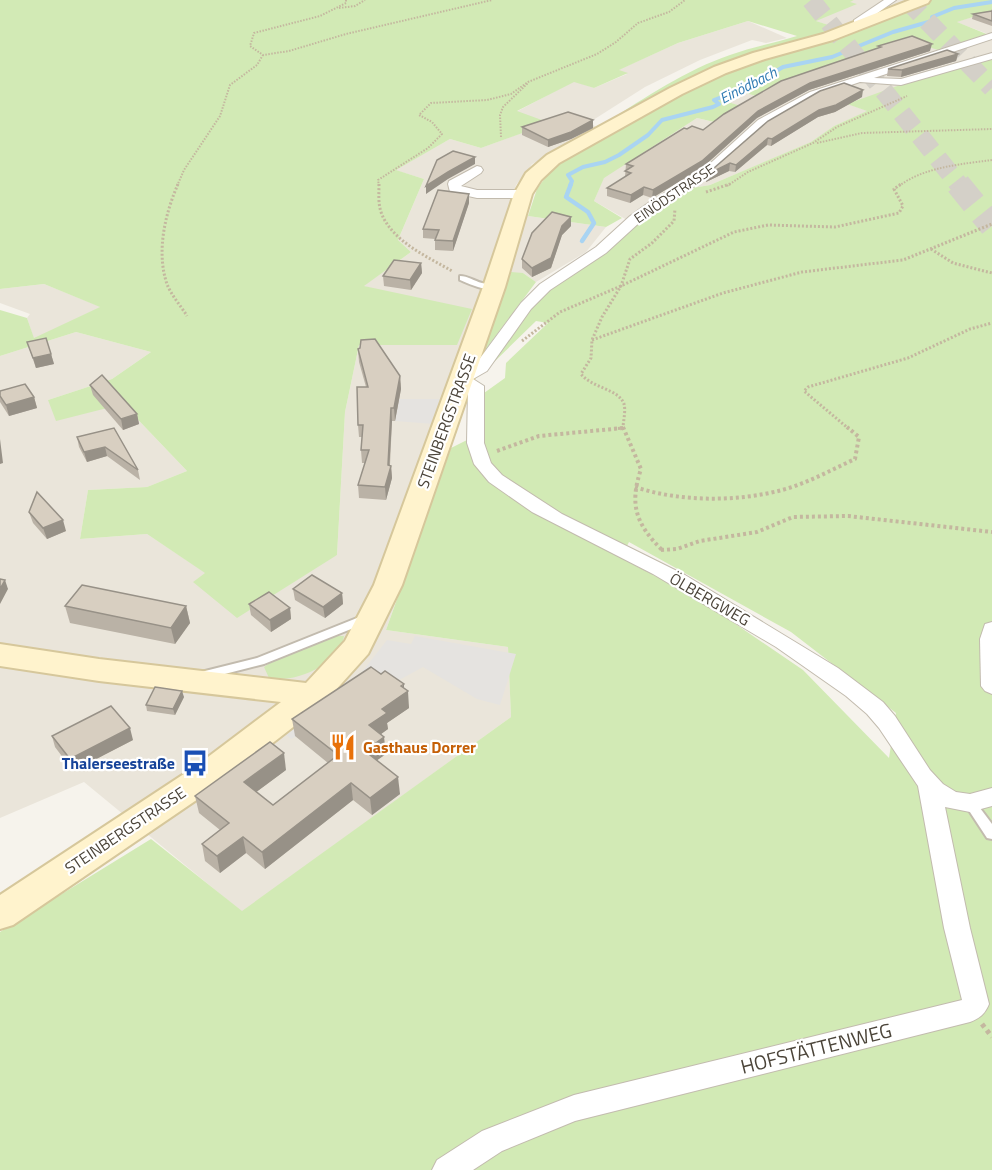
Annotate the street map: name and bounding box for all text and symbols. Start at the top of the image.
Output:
water label: Einödbach [715,61,781,109]
street label: EINÖDSTRASSE [629,158,719,228]
street label: STEINBERGSTRASSE [411,350,482,492]
street label: ÖLBERGWEG [665,566,755,632]
restaurant icon: Gasthaus Dorrer [328,732,358,762]
place label: Gasthaus Dorrer [363,735,476,759]
bus stop icon: Thalerseestraße [180,748,210,778]
place label: Thalerseestraße [62,751,175,775]
street label: STEINBERGSTRASSE [60,780,191,880]
street label: HOFSTÄTTENWEG [737,1014,895,1082]

